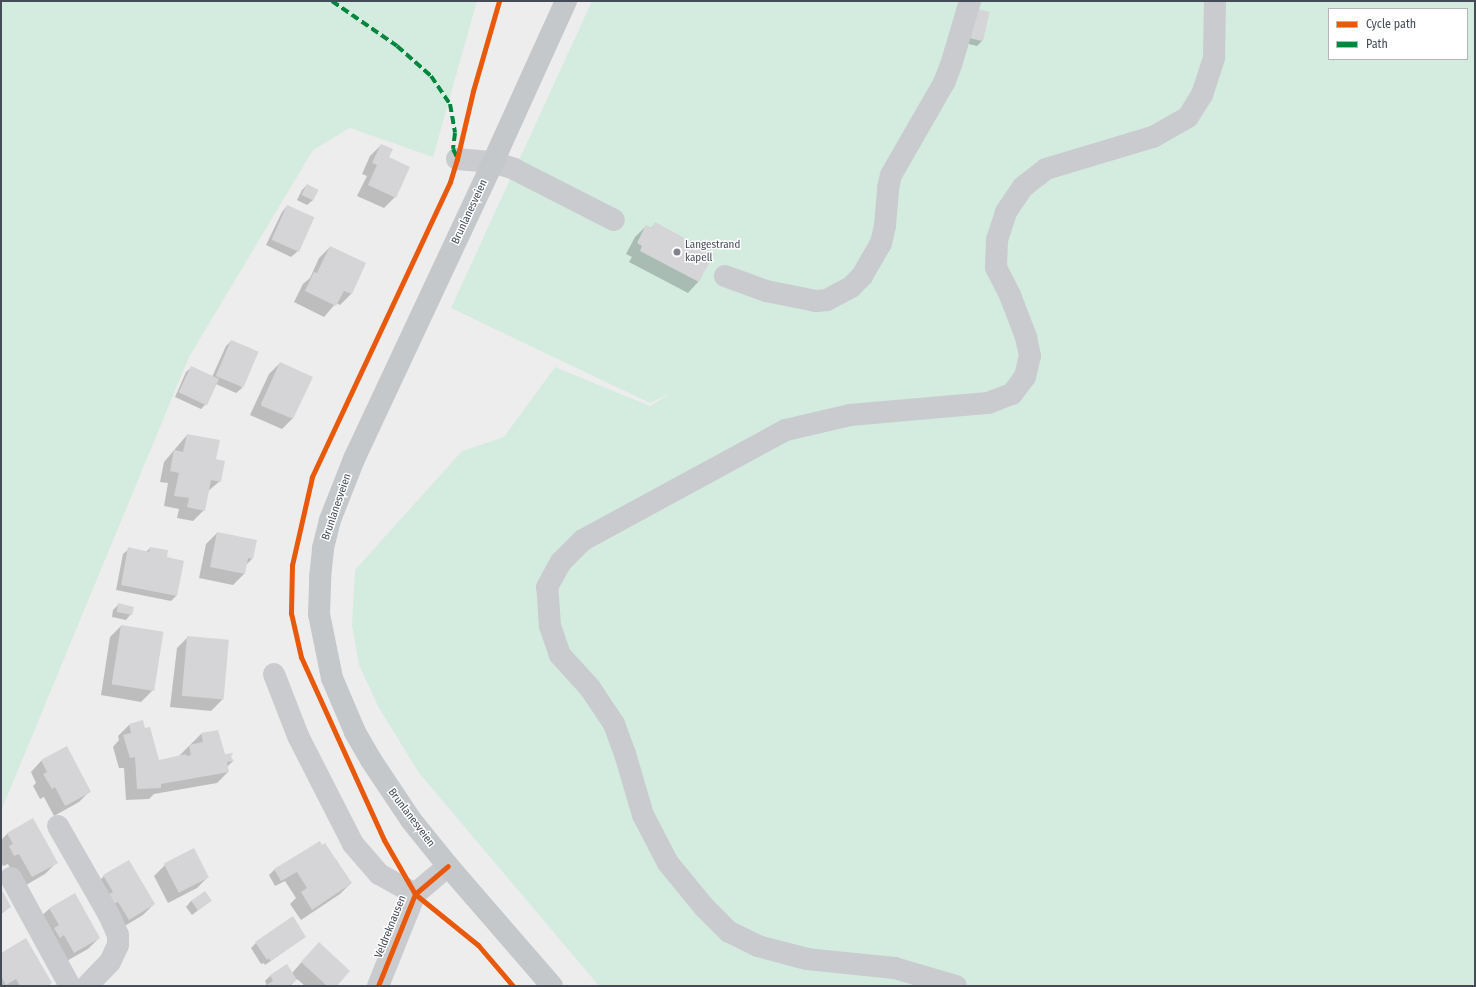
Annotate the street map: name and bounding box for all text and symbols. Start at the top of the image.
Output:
legend [1328,8,1468,60]
text: Cycle path [1366,17,1416,31]
text: Path [1366,37,1388,51]
street label: Brunlanesveien [449,178,491,246]
place label: Langestrand kapell [685,239,740,265]
marker: Langestrand kapell [672,247,682,257]
street label: Brunlanesveien [319,472,355,542]
street label: Brunlanesveien [385,786,437,850]
street label: Veldreknausen [372,894,410,960]

